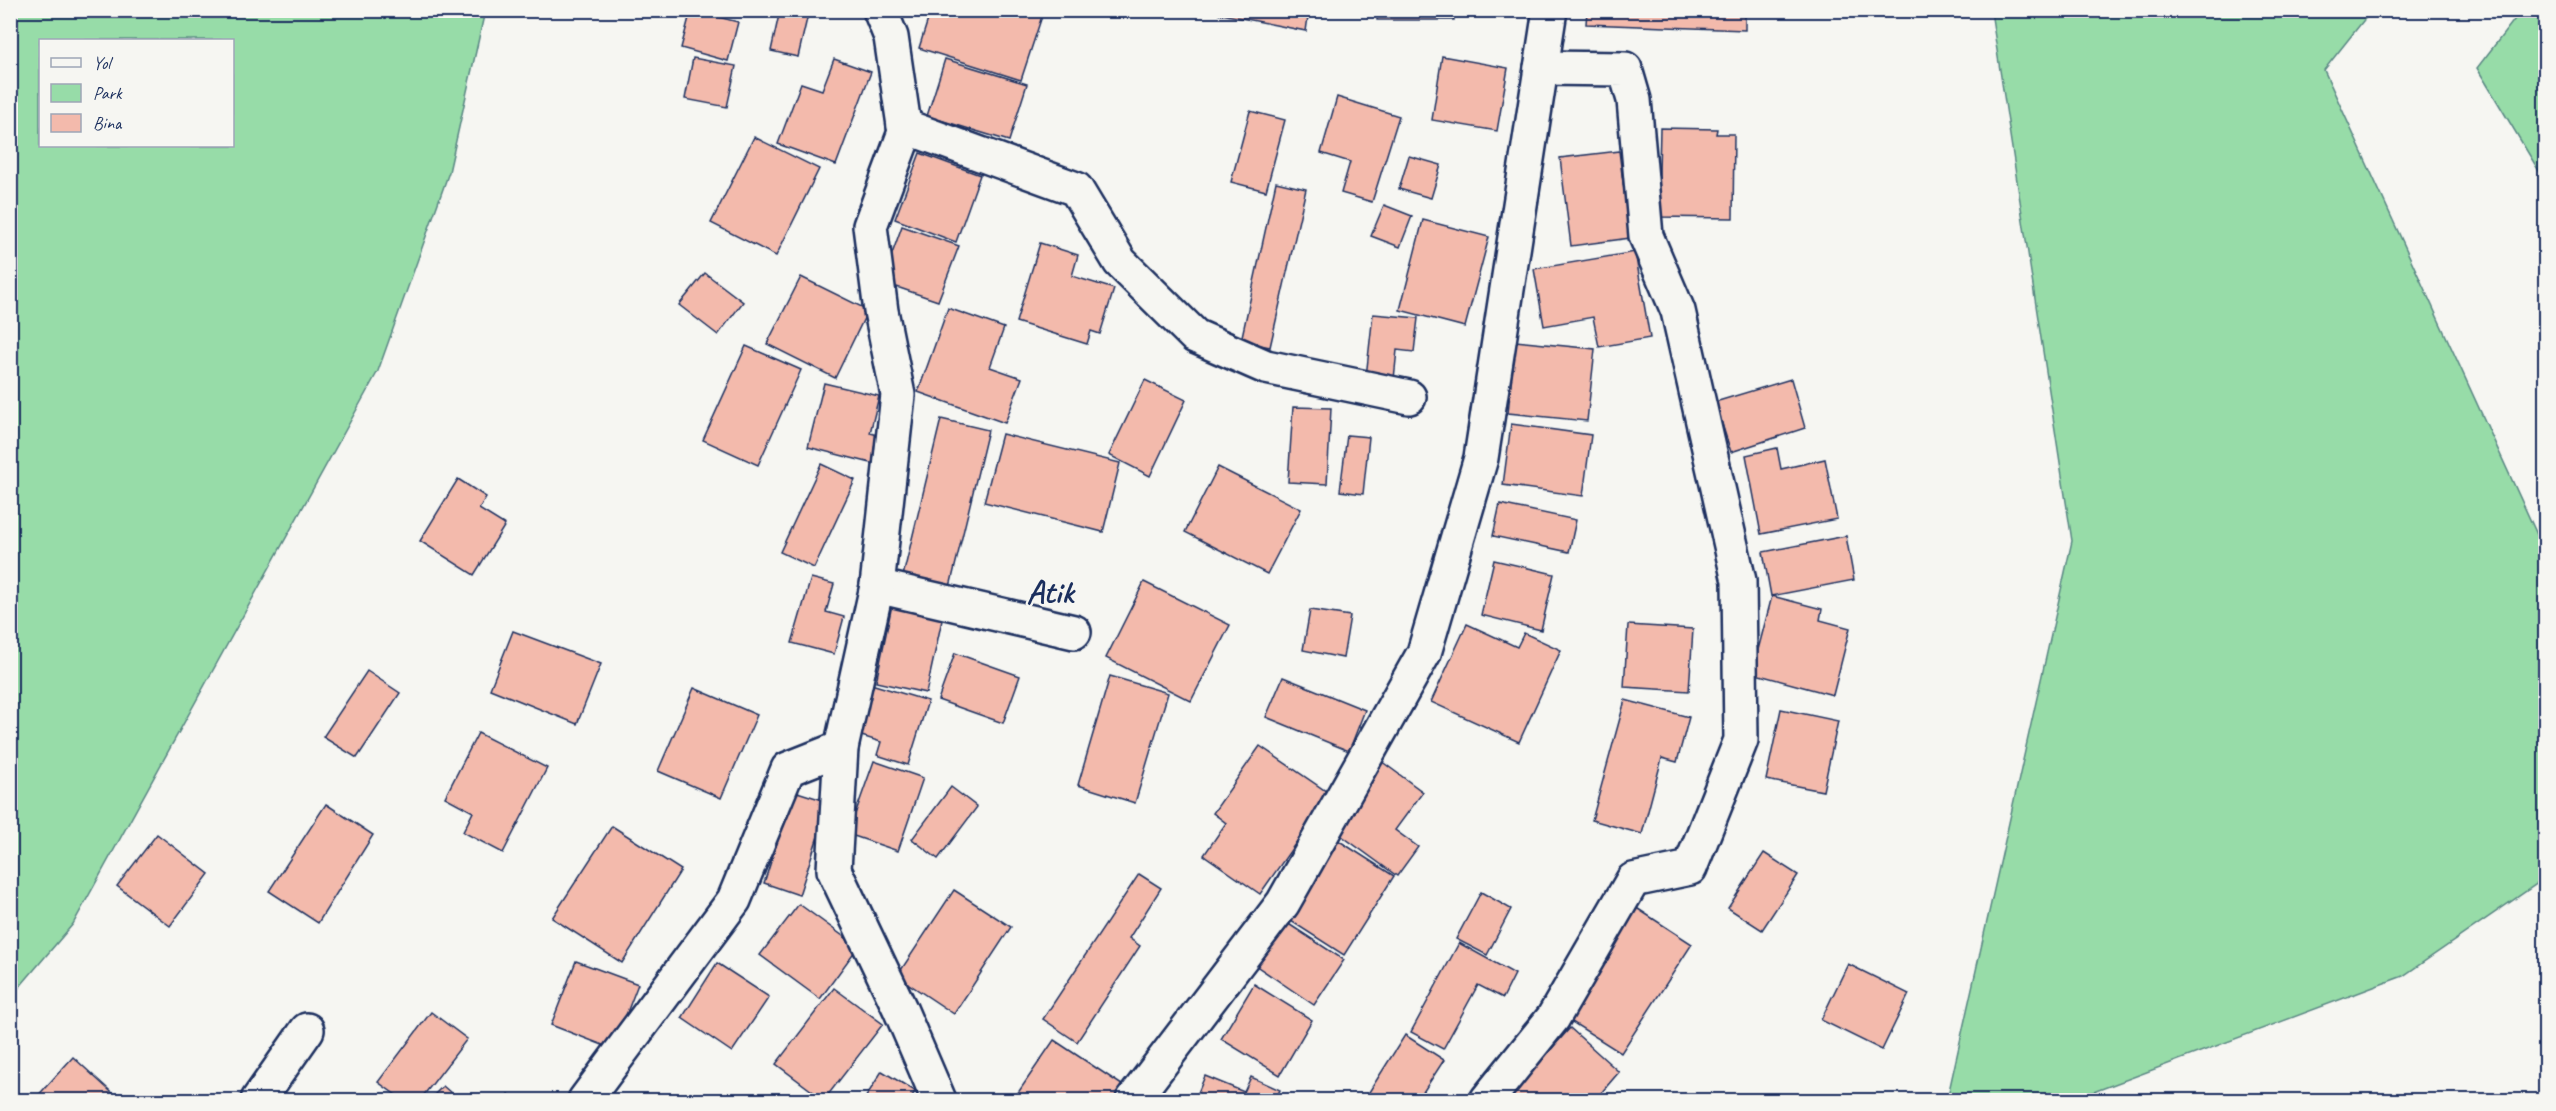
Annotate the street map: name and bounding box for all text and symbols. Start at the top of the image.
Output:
legend [39,39,234,147]
text: Yol [93,52,113,74]
text: Park [93,82,123,104]
text: Bina [93,112,123,134]
district label: Atik [1027,571,1076,613]

